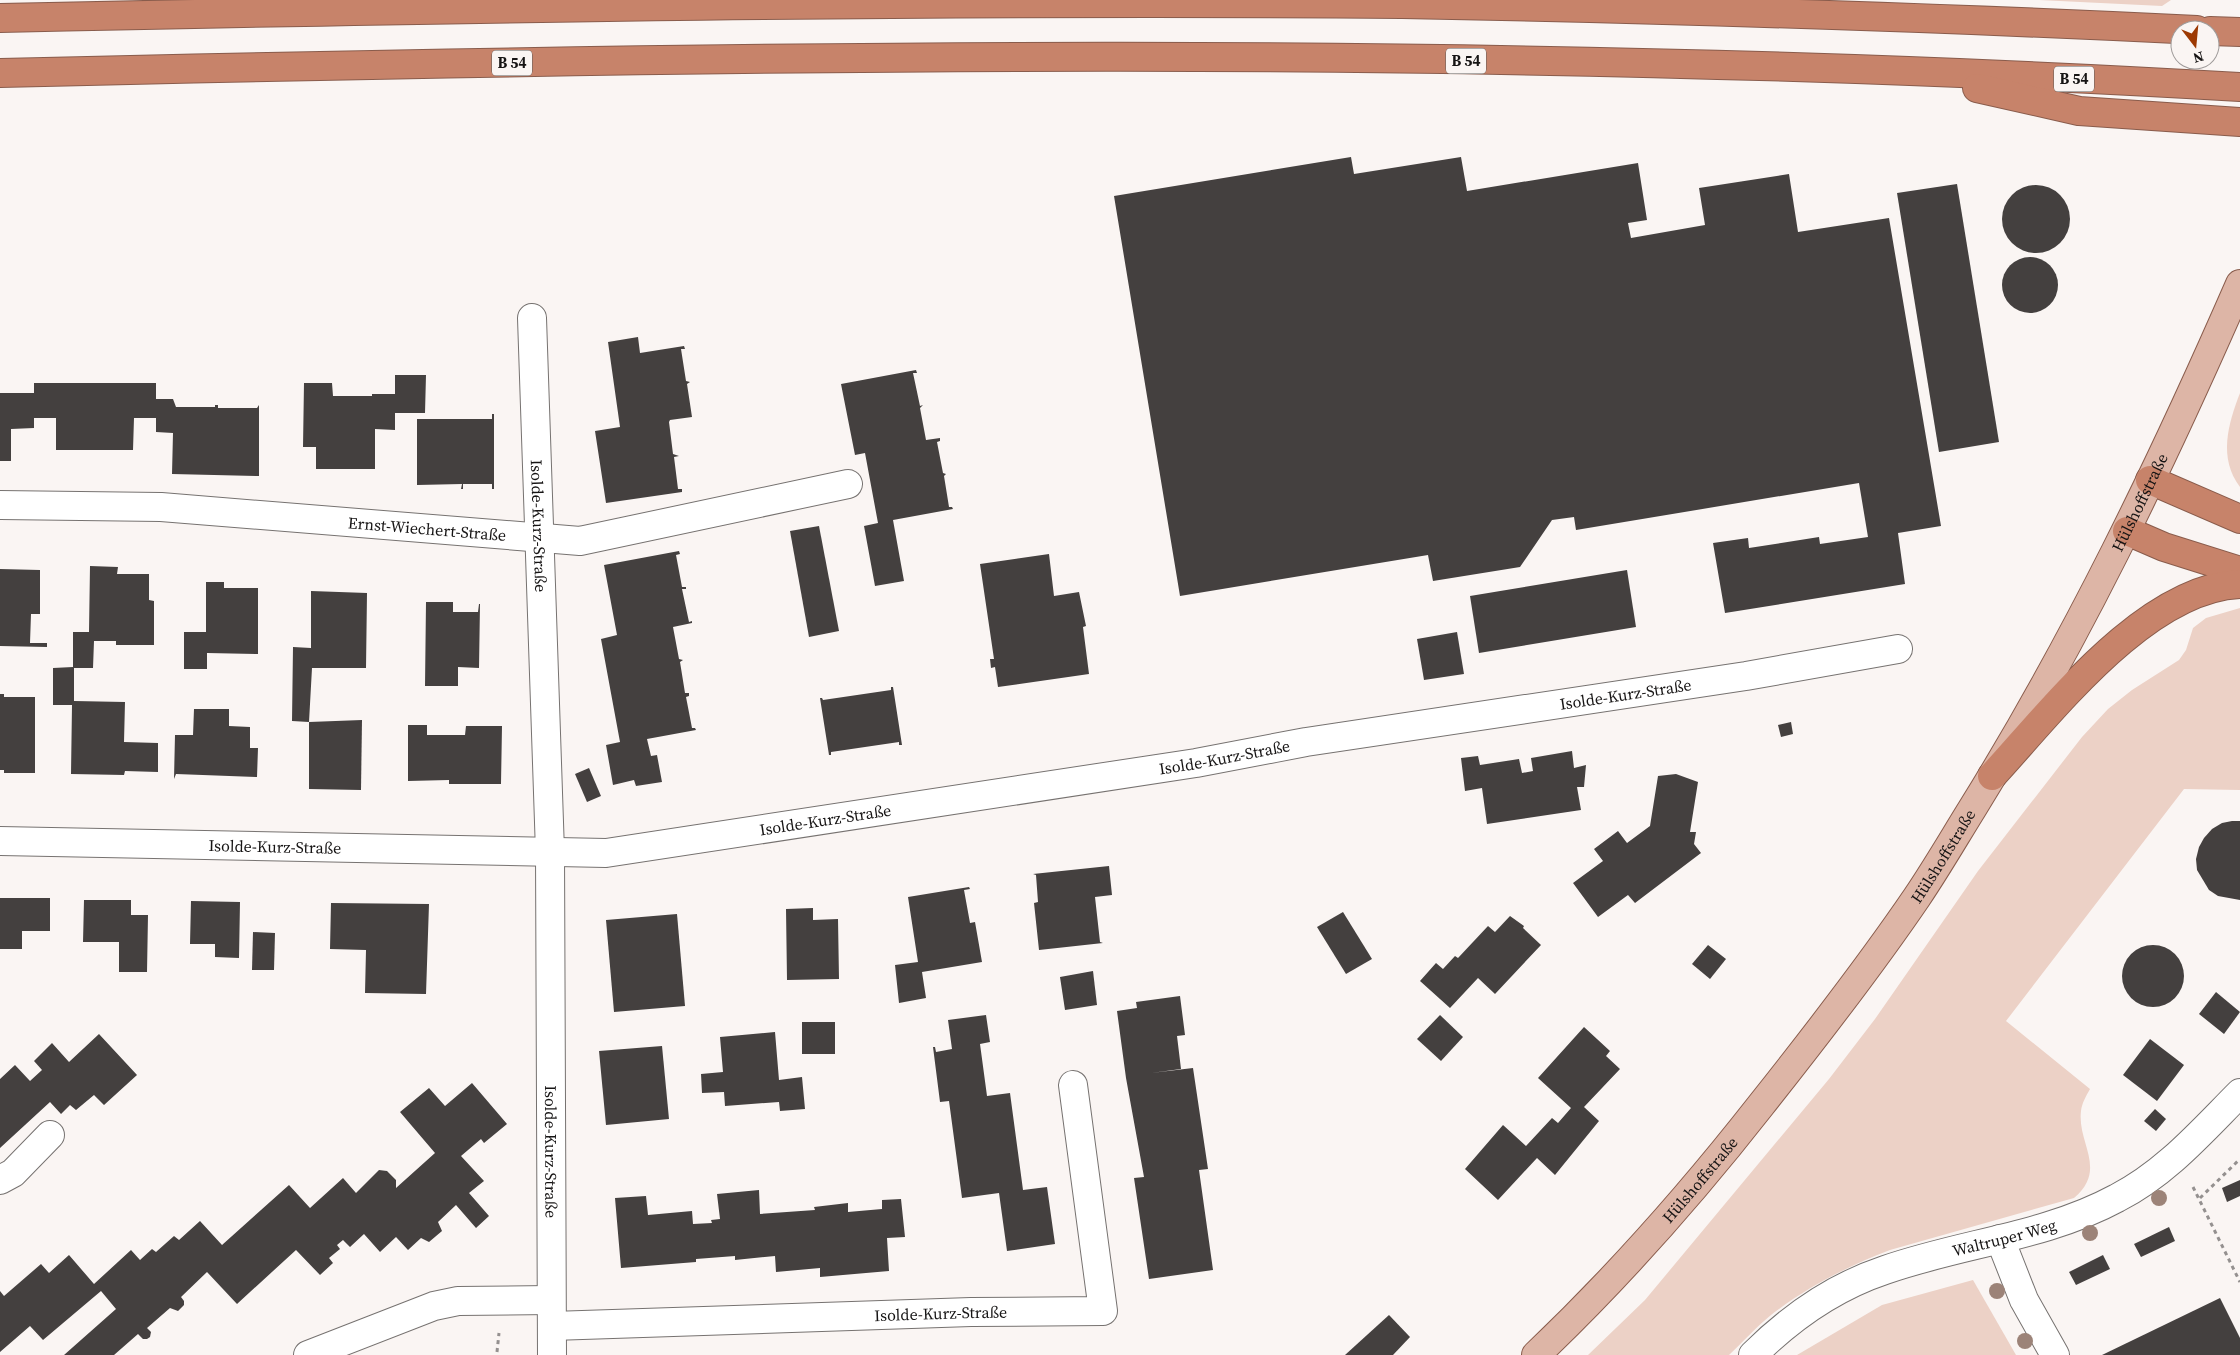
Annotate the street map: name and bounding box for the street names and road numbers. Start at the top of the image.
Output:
road number: B 54 [1446,48,1486,74]
road number: B 54 [492,50,532,76]
road number: B 54 [2054,66,2094,92]
street label: Hülshoffstraße [2106,450,2173,555]
street label: Isolde-Kurz-Straße [526,459,552,593]
street label: Ernst-Wiechert-Straße [347,511,507,546]
street label: Isolde-Kurz-Straße [1558,673,1693,715]
street label: Isolde-Kurz-Straße [1157,734,1292,780]
street label: Isolde-Kurz-Straße [758,799,893,840]
street label: Hülshoffstraße [1905,805,1980,907]
street label: Isolde-Kurz-Straße [208,834,342,859]
street label: Isolde-Kurz-Straße [540,1085,562,1218]
street label: Hülshoffstraße [1657,1132,1743,1228]
street label: Waltruper Weg [1950,1213,2059,1261]
street label: Isolde-Kurz-Straße [874,1301,1007,1326]

